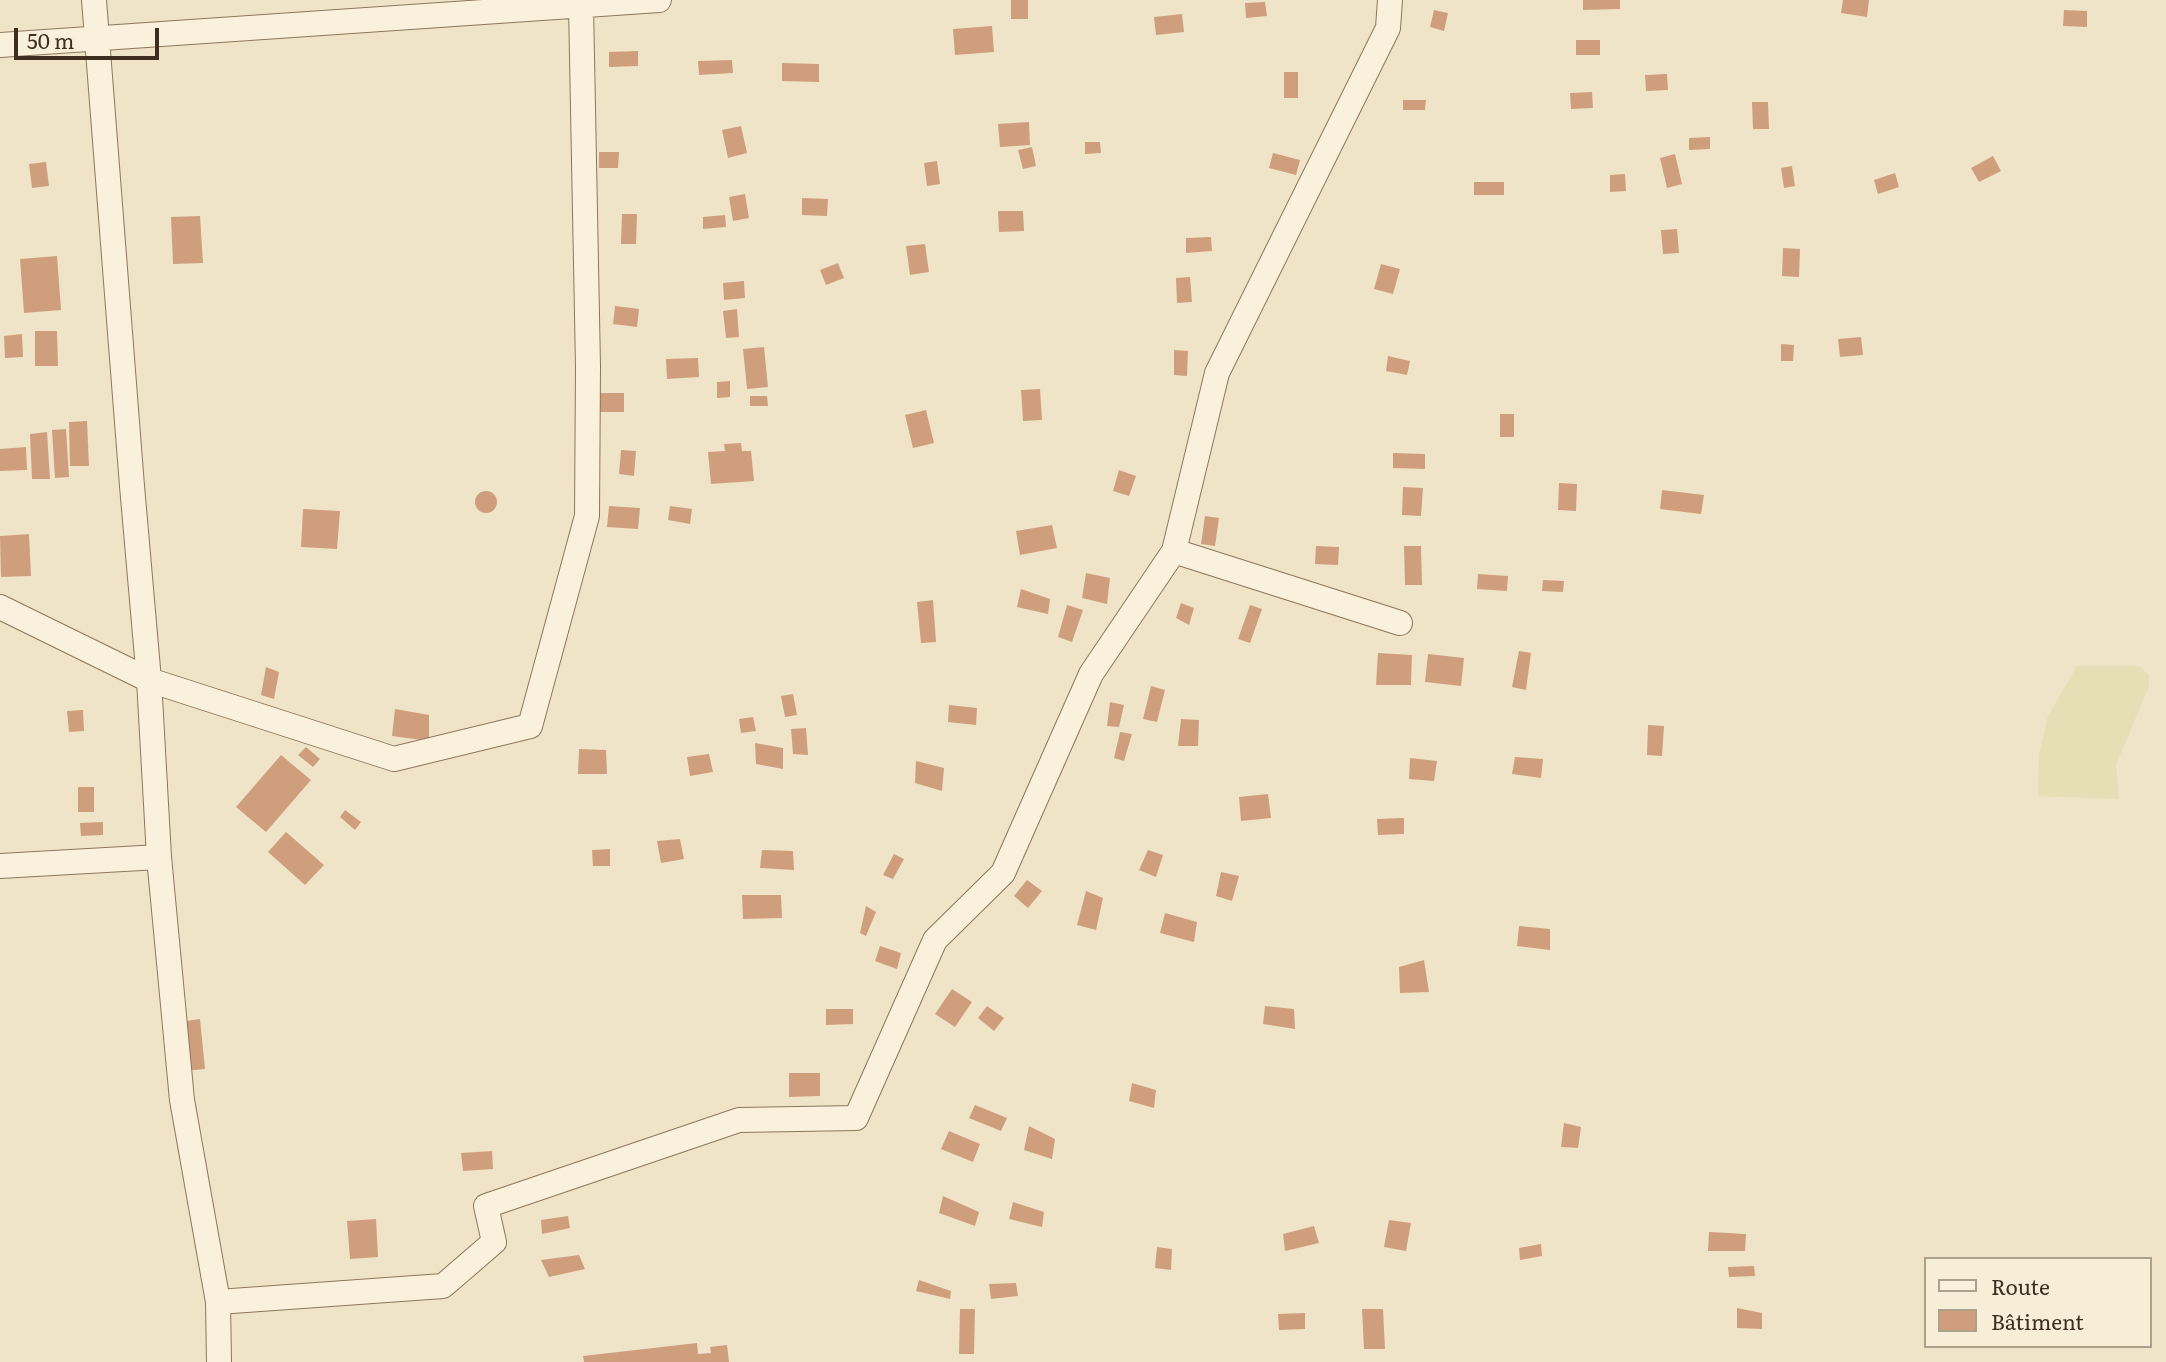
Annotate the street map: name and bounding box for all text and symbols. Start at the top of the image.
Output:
scale bar [18,14,163,58]
text: 50 m [27,24,74,55]
legend [1924,1257,2152,1348]
text: Route [1991,1270,2050,1301]
text: Bâtiment [1991,1305,2084,1336]

